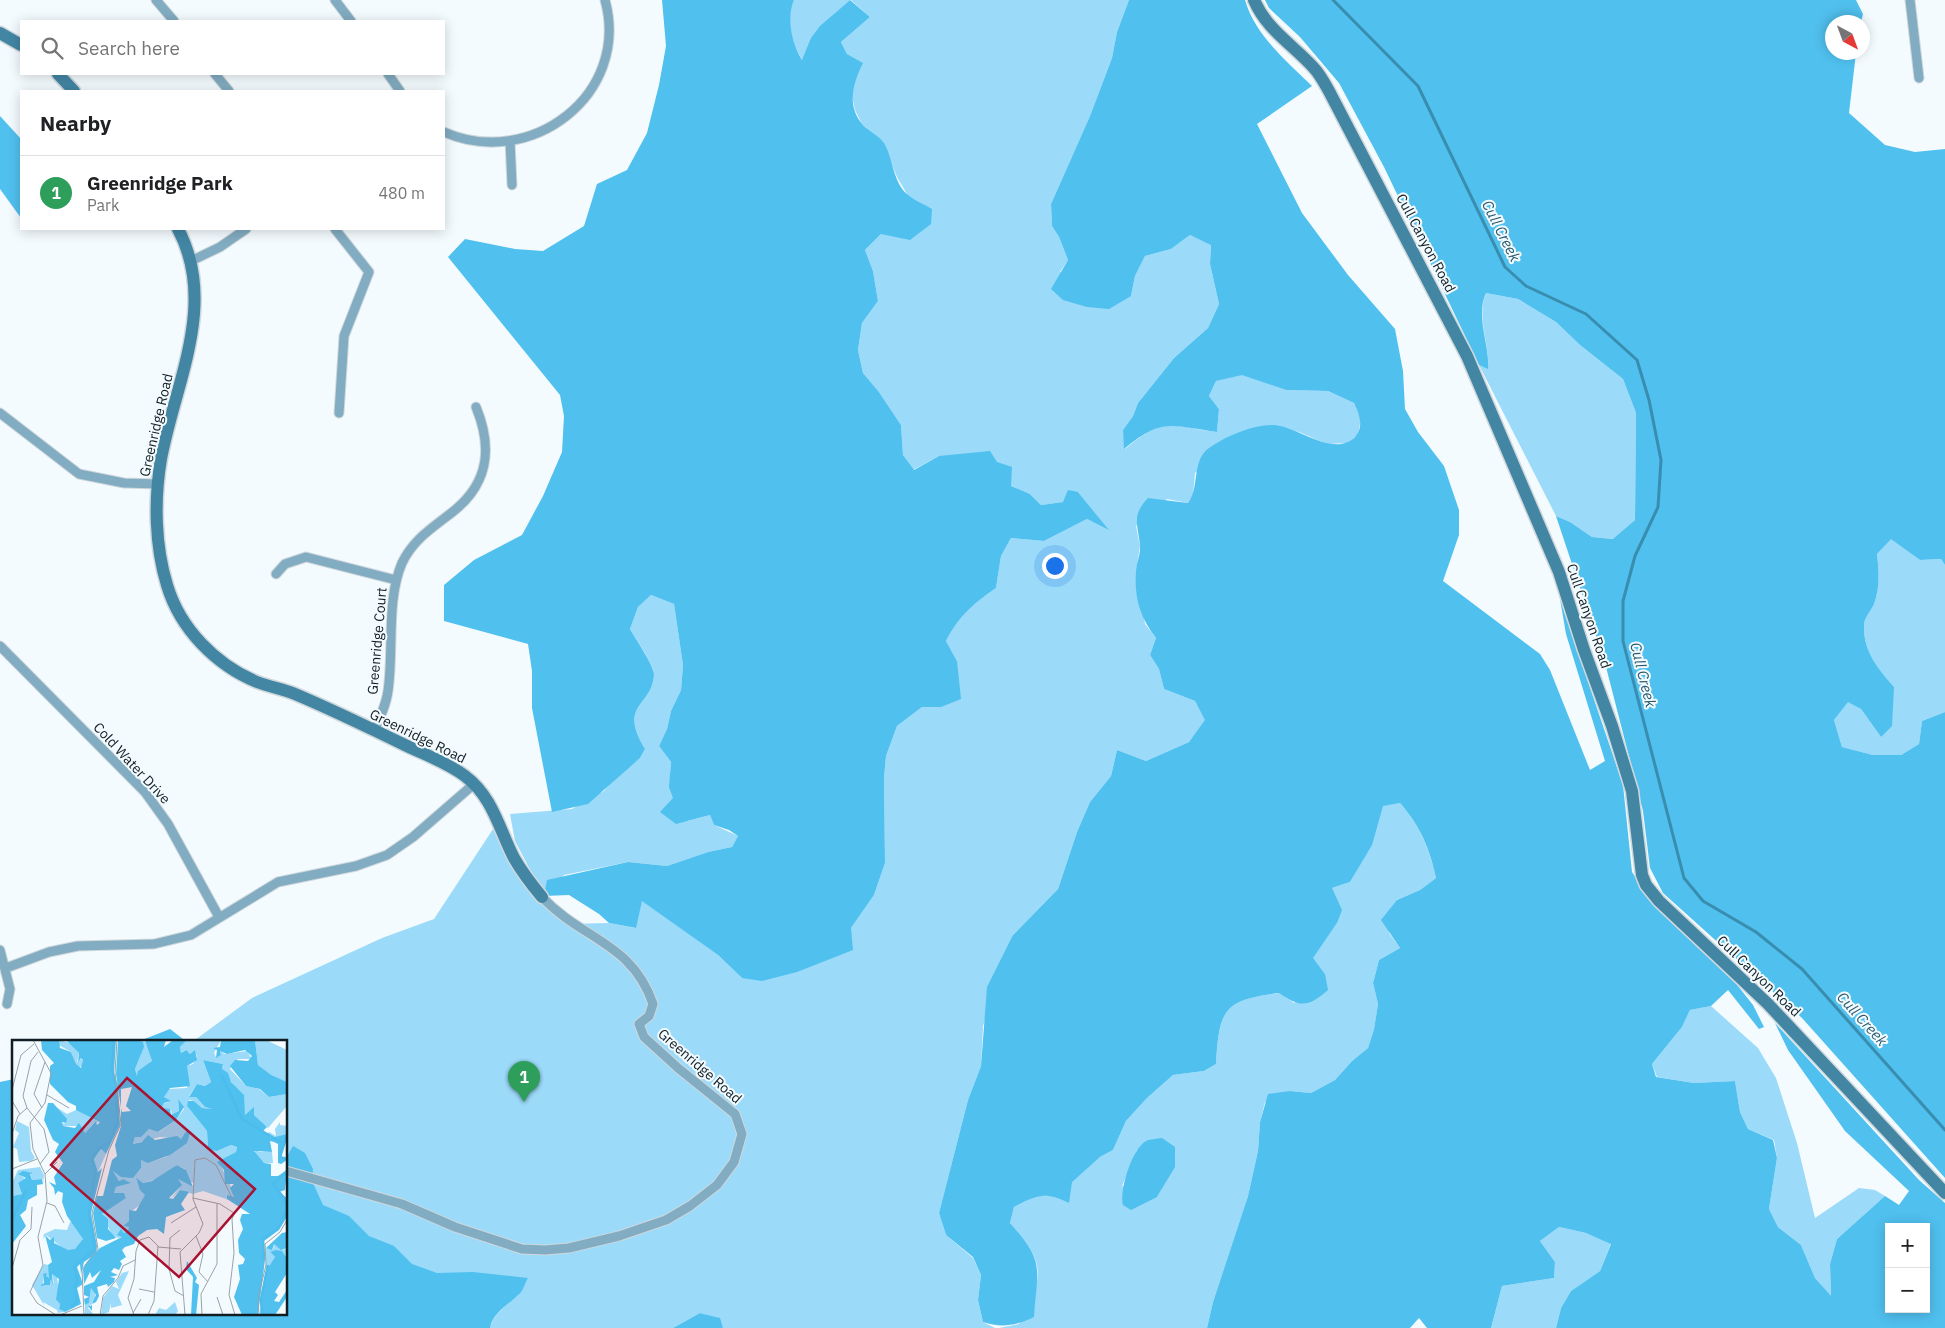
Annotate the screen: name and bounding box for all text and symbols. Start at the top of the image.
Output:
north arrow [1825,15,1870,60]
search box [20,20,445,75]
icon: search [38,34,66,62]
text: Search here [78,36,180,60]
text: Nearby [40,109,111,137]
text: Greenridge Park [87,171,233,195]
text: 1 [51,183,61,203]
text: 480 m [378,183,425,203]
street label: Cull Canyon Road [1392,190,1460,296]
text: Park [87,195,119,215]
water label: Cull Creek [1478,197,1525,265]
street label: Greenridge Road [135,372,177,478]
your location [1042,553,1068,579]
street label: Cull Canyon Road [1563,561,1615,671]
street label: Greenridge Court [363,586,391,695]
water label: Cull Creek [1626,640,1661,710]
street label: Greenridge Road [367,705,469,767]
street label: Cold Water Drive [90,718,175,808]
street label: Cull Canyon Road [1713,931,1805,1021]
water label: Cull Creek [1833,988,1892,1050]
street label: Greenridge Road [654,1025,746,1107]
inset map [12,1040,288,1316]
pin: 1 [508,1061,540,1102]
map controls [1885,1223,1930,1313]
button: + [1885,1223,1930,1268]
button: − [1885,1268,1930,1313]

